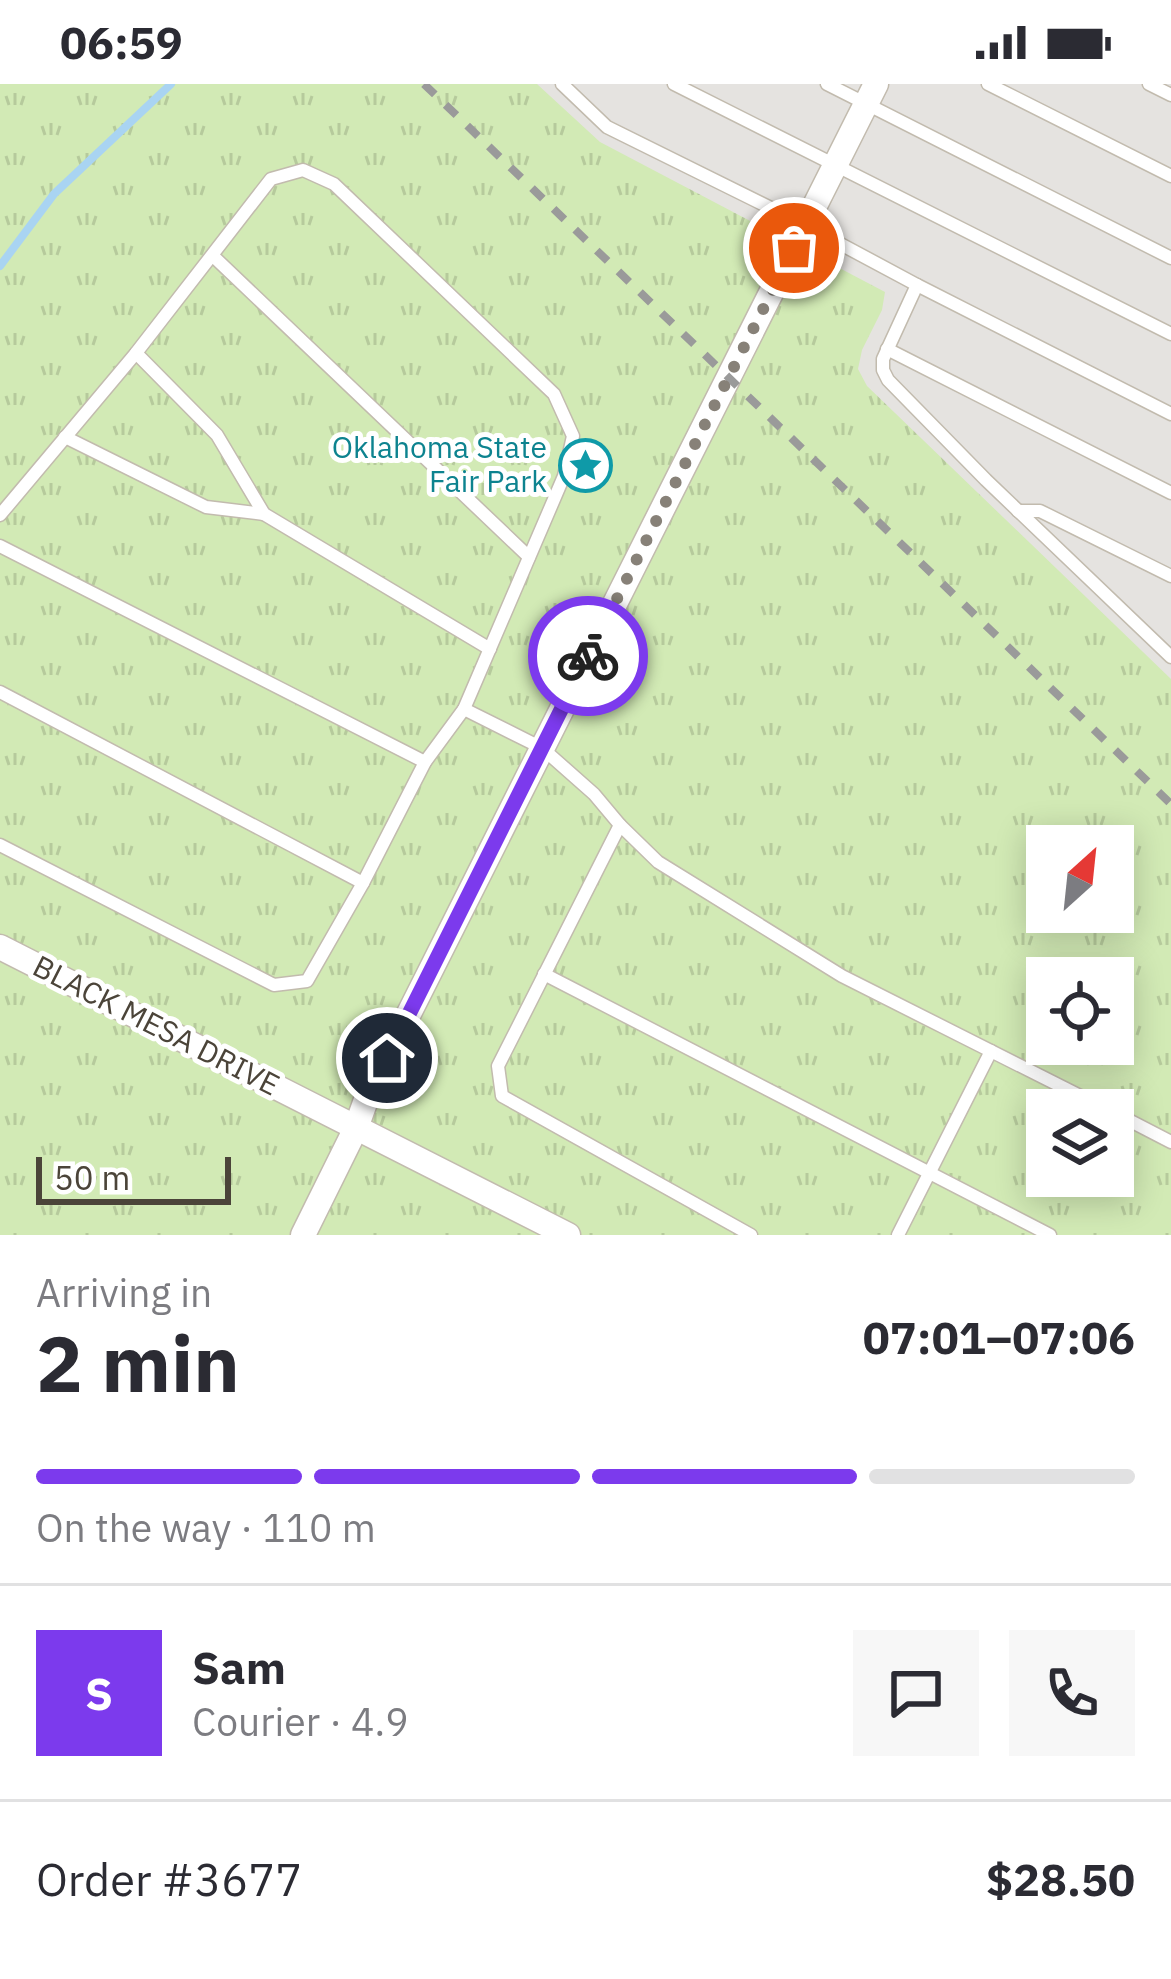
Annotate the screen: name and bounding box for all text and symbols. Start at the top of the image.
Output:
text: 06:59 [60,13,183,71]
pin [743,197,845,299]
icon: bag [761,215,827,281]
place label: Oklahoma State Fair Park [332,427,547,500]
place icon: Oklahoma State Fair Park [558,437,614,493]
courier [528,596,648,716]
icon: bike [555,623,621,689]
north arrow [1026,825,1134,933]
map controls [1026,825,1134,1197]
street label: BLACK MESA DRIVE [27,946,286,1104]
button: locate [1026,957,1134,1065]
pin [336,1007,438,1109]
icon: home [354,1025,420,1091]
button: layers [1026,1089,1134,1197]
scale bar [36,1151,231,1204]
text: 50 m [54,1156,130,1199]
text: Arriving in [36,1267,212,1318]
text: 07:01–07:06 [863,1308,1135,1366]
text: 2 min [36,1312,240,1413]
text: On the way · 110 m [36,1502,376,1553]
button: chat [853,1630,979,1756]
button: phone [1009,1630,1135,1756]
text: Sam [192,1638,286,1696]
text: S [85,1664,113,1722]
text: Courier · 4.9 [192,1696,409,1747]
text: Order #3677 [36,1850,302,1908]
text: $28.50 [986,1850,1135,1908]

